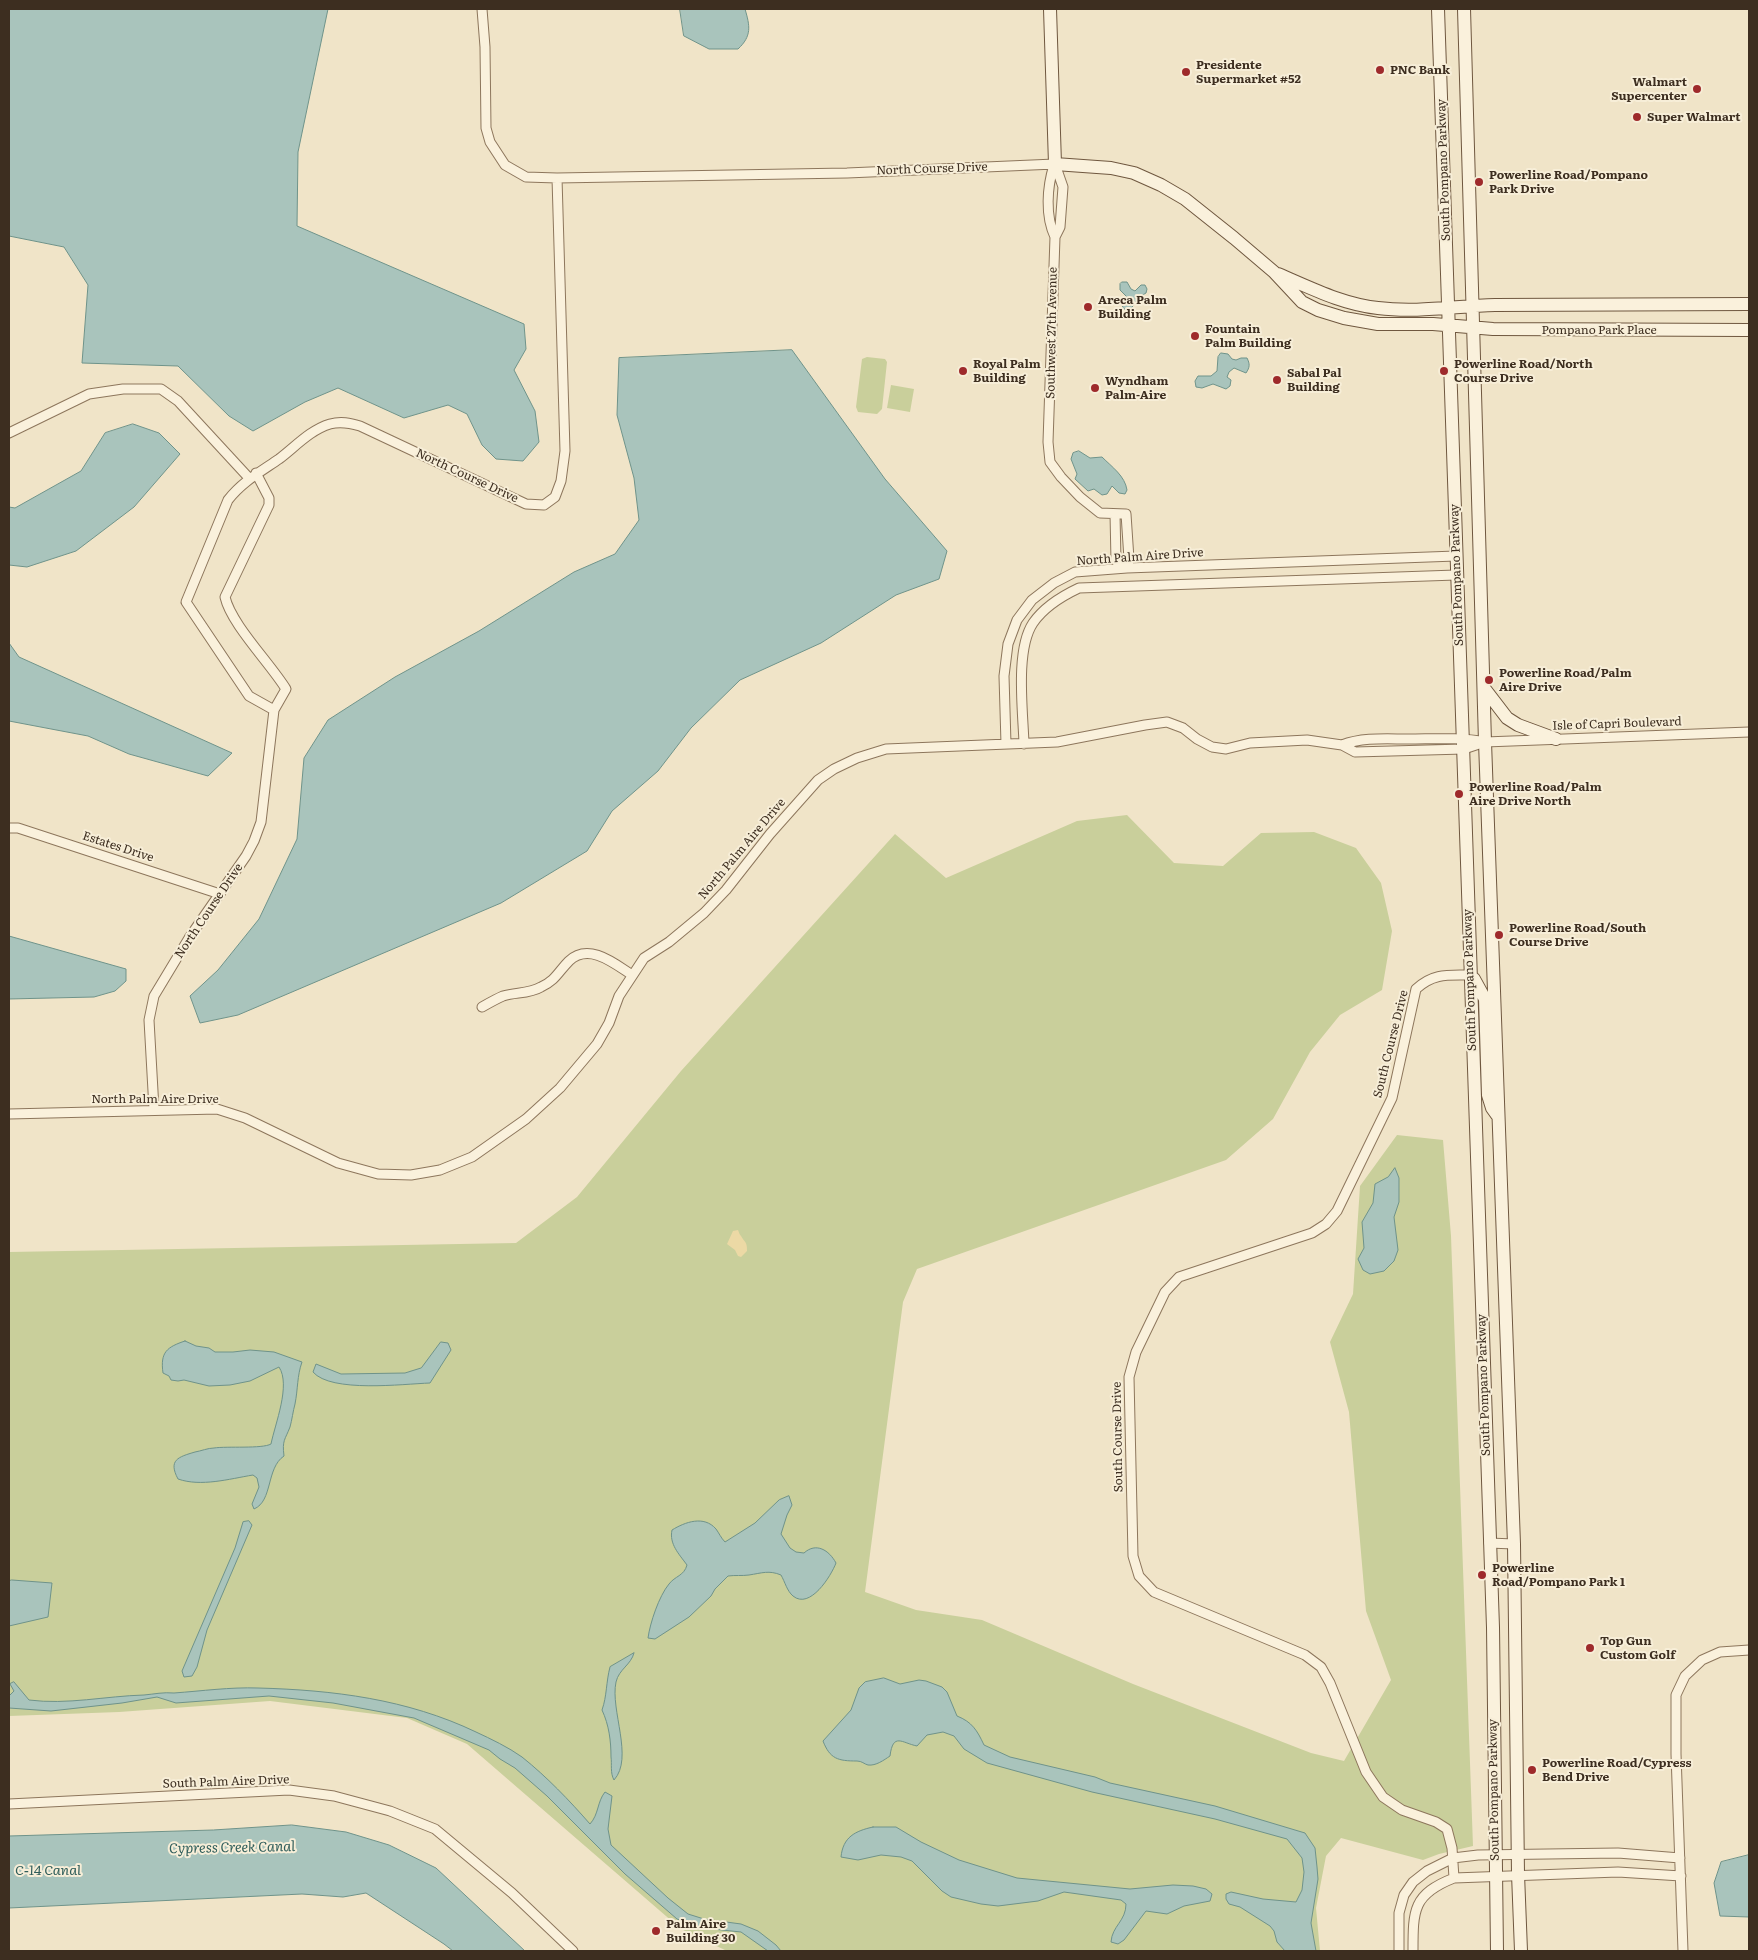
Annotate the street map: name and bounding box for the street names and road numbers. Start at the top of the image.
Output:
street label: South Pompano Parkway [1434,99,1454,241]
street label: North Course Drive [876,160,988,178]
street label: Southwest 27th Avenue [1044,267,1060,399]
street label: Pompano Park Place [1541,323,1657,337]
street label: North Course Drive [413,446,521,506]
street label: South Pompano Parkway [1447,504,1467,646]
street label: North Palm Aire Drive [1076,545,1204,569]
street label: Isle of Capri Boulevard [1552,715,1682,733]
street label: North Palm Aire Drive [696,796,788,902]
street label: Estates Drive [81,829,155,865]
street label: North Course Drive [172,861,246,961]
street label: South Pompano Parkway [1460,909,1480,1051]
street label: South Course Drive [1371,988,1411,1100]
street label: North Palm Aire Drive [91,1092,219,1106]
street label: South Pompano Parkway [1474,1314,1494,1456]
street label: South Course Drive [1110,1381,1126,1493]
street label: South Pompano Parkway [1486,1719,1502,1861]
street label: South Palm Aire Drive [162,1773,290,1791]

